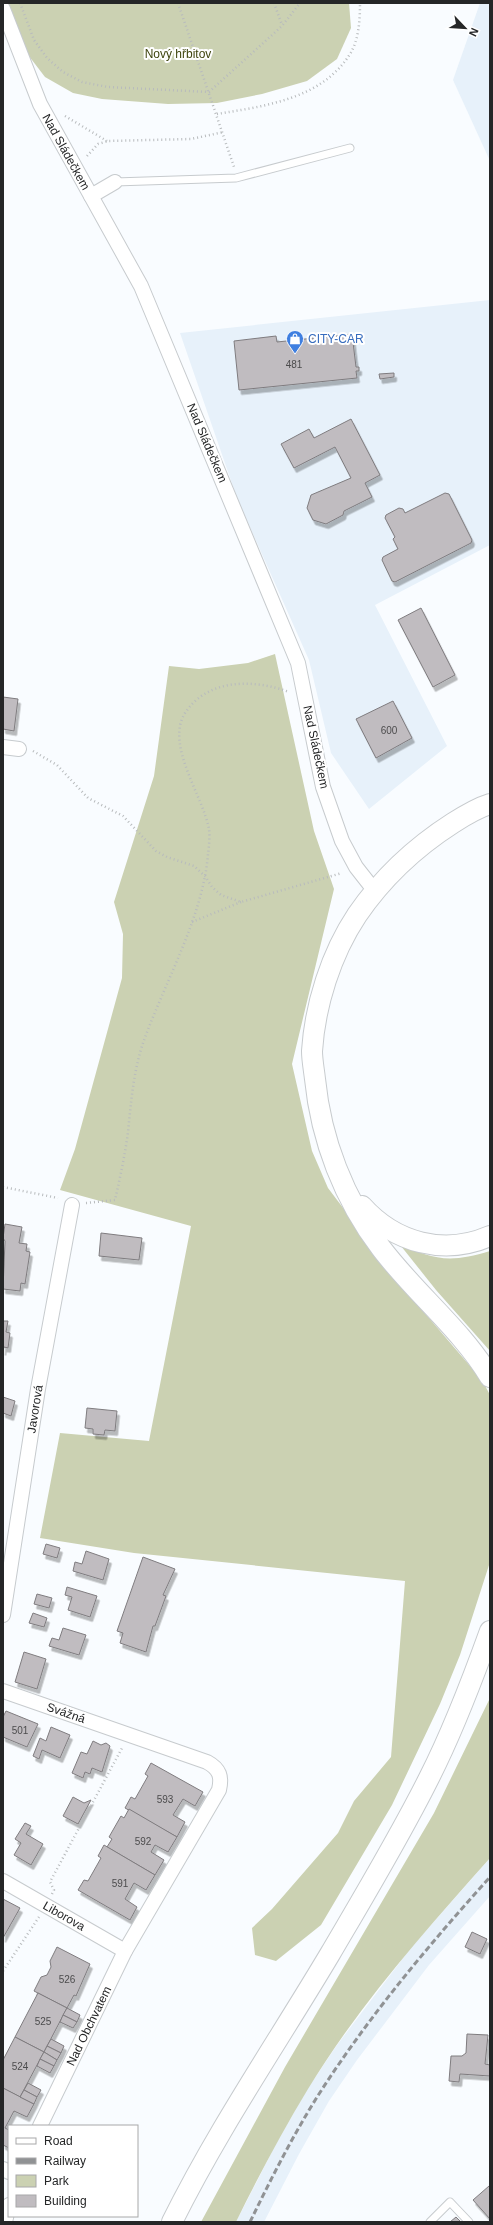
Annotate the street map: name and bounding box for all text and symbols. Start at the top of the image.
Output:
north arrow [445,8,485,48]
text: N [467,26,481,38]
park label: Nový hřbitov [145,47,211,61]
street label: Nad Sládečkem [39,112,93,192]
shop icon: CITY-CAR [285,329,305,354]
place label: CITY-CAR [308,332,364,346]
house number: 481 [286,359,303,370]
street label: Nad Sládečkem [184,401,230,485]
street label: Nad Sládečkem [300,704,332,790]
house number: 600 [381,725,398,736]
street label: Javorová [24,1384,46,1434]
street label: Svážná [45,1700,88,1726]
house number: 501 [12,1725,29,1736]
house number: 593 [157,1794,174,1805]
house number: 592 [135,1836,152,1847]
house number: 591 [112,1878,129,1889]
street label: Liborova [41,1898,88,1934]
house number: 526 [59,1974,76,1985]
street label: Nad Obchvatem [64,1984,114,2068]
house number: 525 [35,2016,52,2027]
house number: 524 [12,2061,29,2072]
legend [8,2125,138,2217]
text: Road [44,2134,73,2148]
text: Railway [44,2154,86,2168]
text: Park [44,2174,70,2188]
text: Building [44,2194,87,2208]

